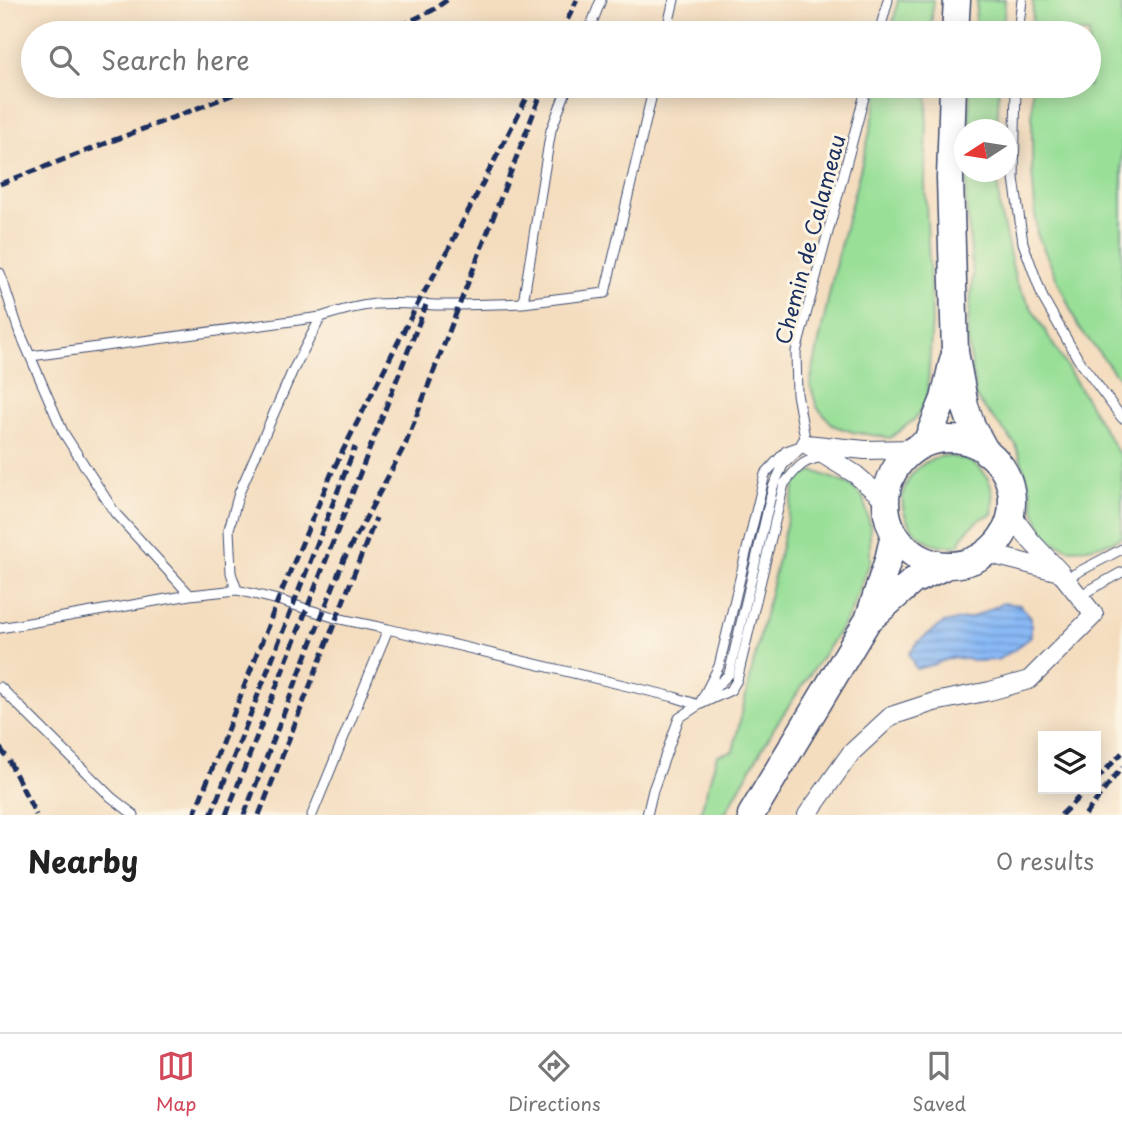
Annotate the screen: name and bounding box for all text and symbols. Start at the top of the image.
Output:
search box [21,21,1101,98]
text: Search here [101,40,250,79]
icon: search [45,41,83,79]
north arrow [954,119,1017,182]
street label: Chemin de Calameau [766,130,852,348]
map controls [1038,731,1101,794]
button: layers [1038,731,1101,794]
text: Nearby [28,838,138,883]
text: 0 results [996,843,1094,878]
tab: Map [156,1047,196,1117]
tab: Directions [508,1047,601,1117]
tab: Saved [912,1047,966,1117]

